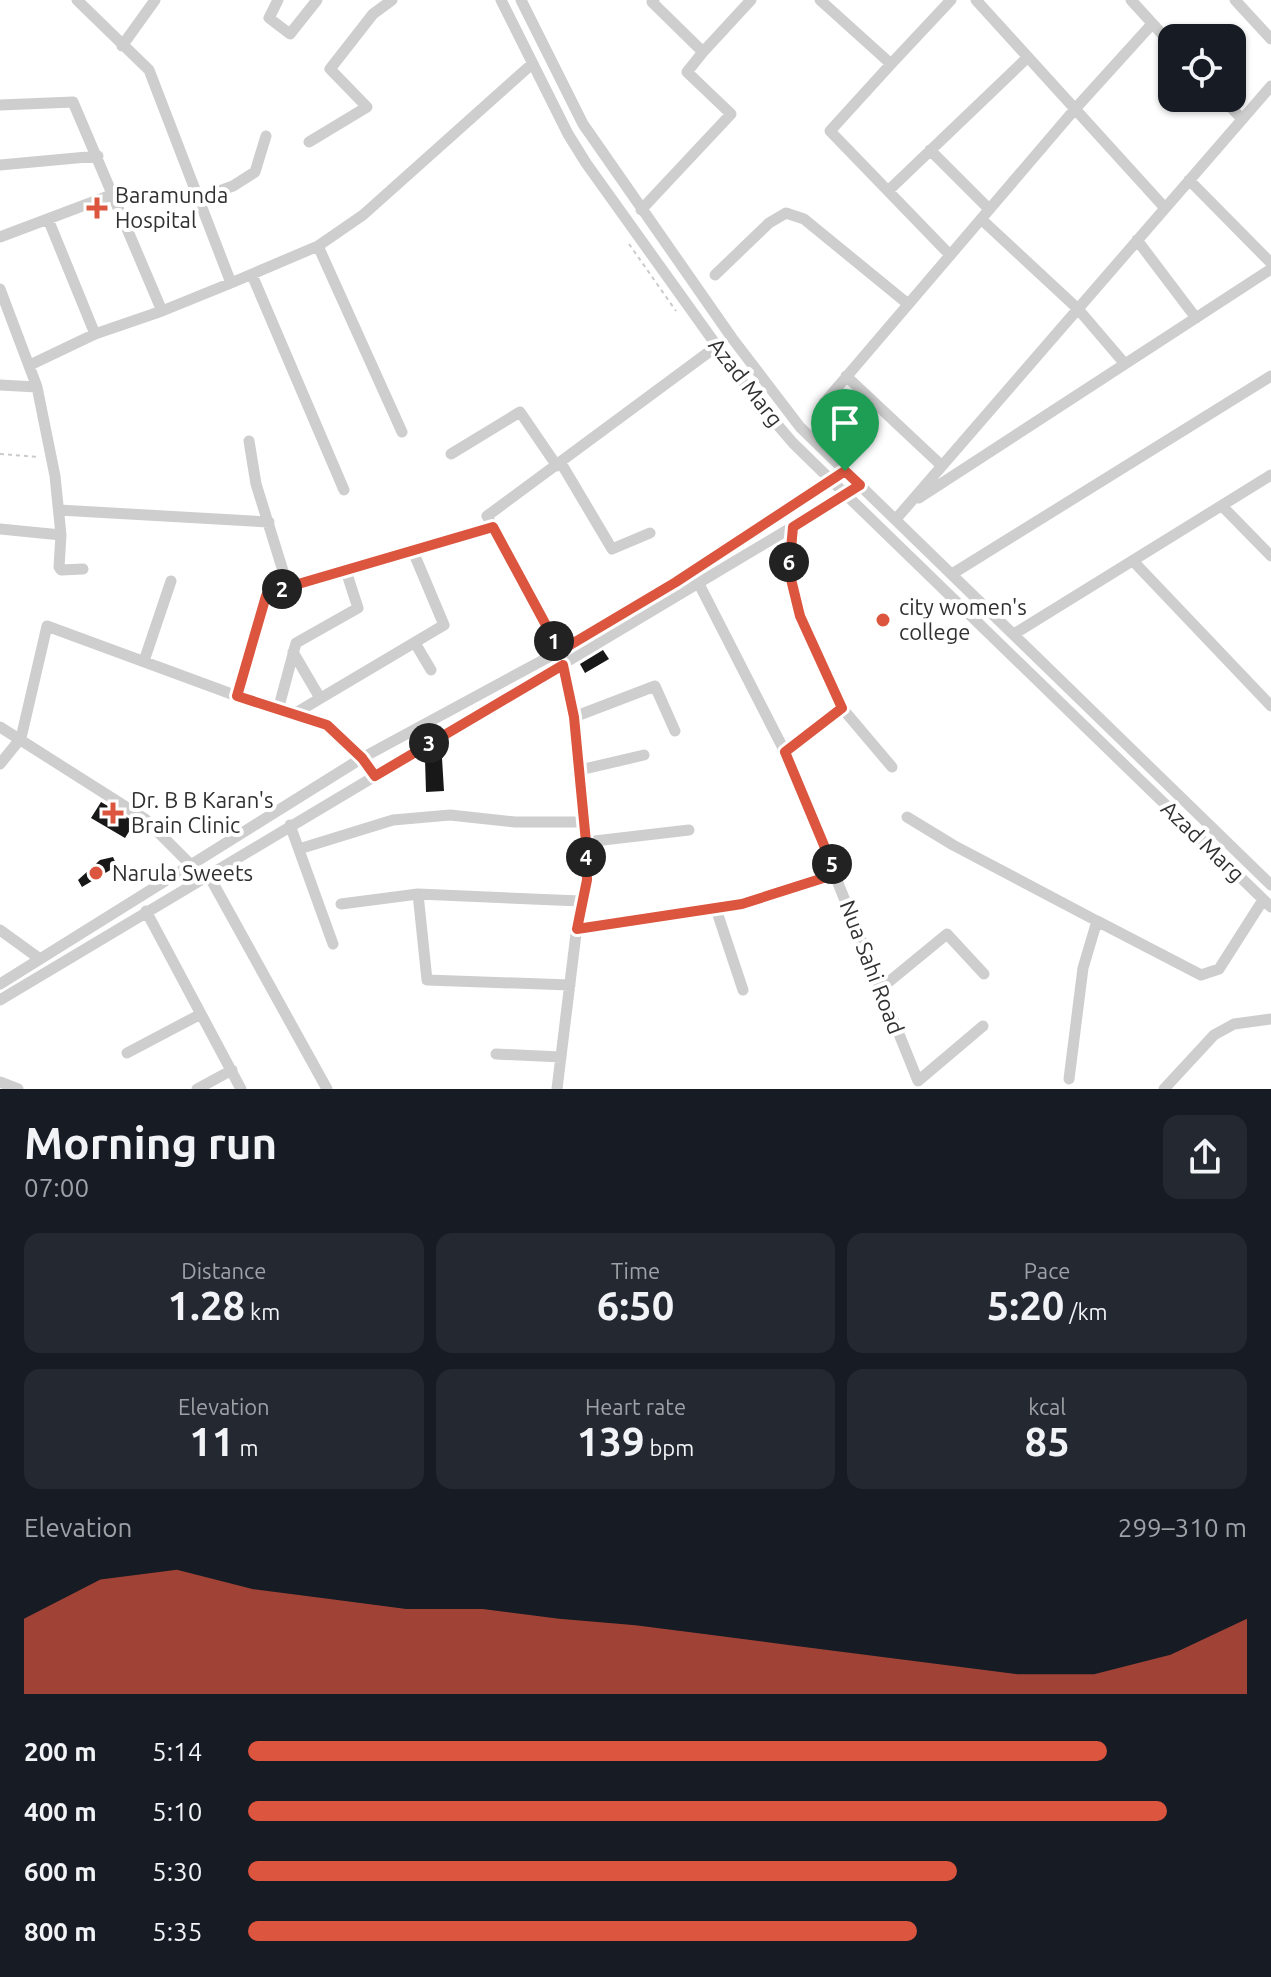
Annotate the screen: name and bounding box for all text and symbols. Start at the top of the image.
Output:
map controls [1158,24,1246,112]
button: locate [1158,24,1246,112]
place label: Baramunda Hospital [115,182,228,232]
marker: Baramunda Hospital [86,197,108,219]
street label: Azad Marg [704,332,789,431]
pin [811,389,879,471]
icon: arrive [823,401,867,445]
pin: 6 [769,542,809,582]
text: 6 [783,549,795,574]
pin: 2 [262,569,302,609]
text: 2 [276,576,288,601]
place label: city women's college [899,594,1027,644]
marker: city women's college [874,611,892,629]
pin: 1 [534,621,574,661]
text: 1 [548,628,560,653]
pin: 3 [409,723,449,763]
text: 3 [423,730,435,755]
place label: Dr. B B Karan's Brain Clinic [131,787,274,837]
street label: Azad Marg [1157,795,1250,886]
marker: Dr. B B Karan's Brain Clinic [102,802,124,824]
pin: 4 [566,837,606,877]
text: 4 [580,844,592,869]
pin: 5 [812,844,852,884]
text: 5 [826,851,838,876]
place label: Narula Sweets [112,860,253,885]
marker: Narula Sweets [87,864,105,882]
street label: Nua Sahi Road [836,896,909,1037]
button: share [1163,1115,1247,1199]
text: Morning run [24,1118,277,1167]
text: 07:00 [24,1173,89,1202]
text: Distance [181,1258,266,1283]
text: Time [611,1258,660,1283]
text: Pace [1024,1258,1070,1283]
text: 1.28 [167,1283,245,1328]
text: 6:50 [597,1283,674,1328]
text: 5:20 [987,1283,1064,1328]
text: km [245,1299,280,1324]
text: /km [1064,1299,1108,1324]
text: Elevation [178,1394,270,1419]
text: Heart rate [585,1394,686,1419]
text: kcal [1028,1394,1066,1419]
text: 11 [189,1419,234,1464]
text: 139 [577,1419,644,1464]
text: 85 [1025,1419,1070,1464]
text: m [234,1435,258,1460]
text: bpm [644,1435,694,1460]
text: Elevation [24,1513,132,1542]
text: 299–310 m [1118,1513,1247,1542]
text: 200 m [24,1737,97,1766]
text: 5:14 [152,1737,202,1766]
text: 400 m [24,1797,97,1826]
text: 5:10 [152,1797,202,1826]
text: 600 m [24,1857,97,1886]
text: 5:30 [152,1857,202,1886]
text: 800 m [24,1917,97,1946]
text: 5:35 [152,1917,202,1946]

